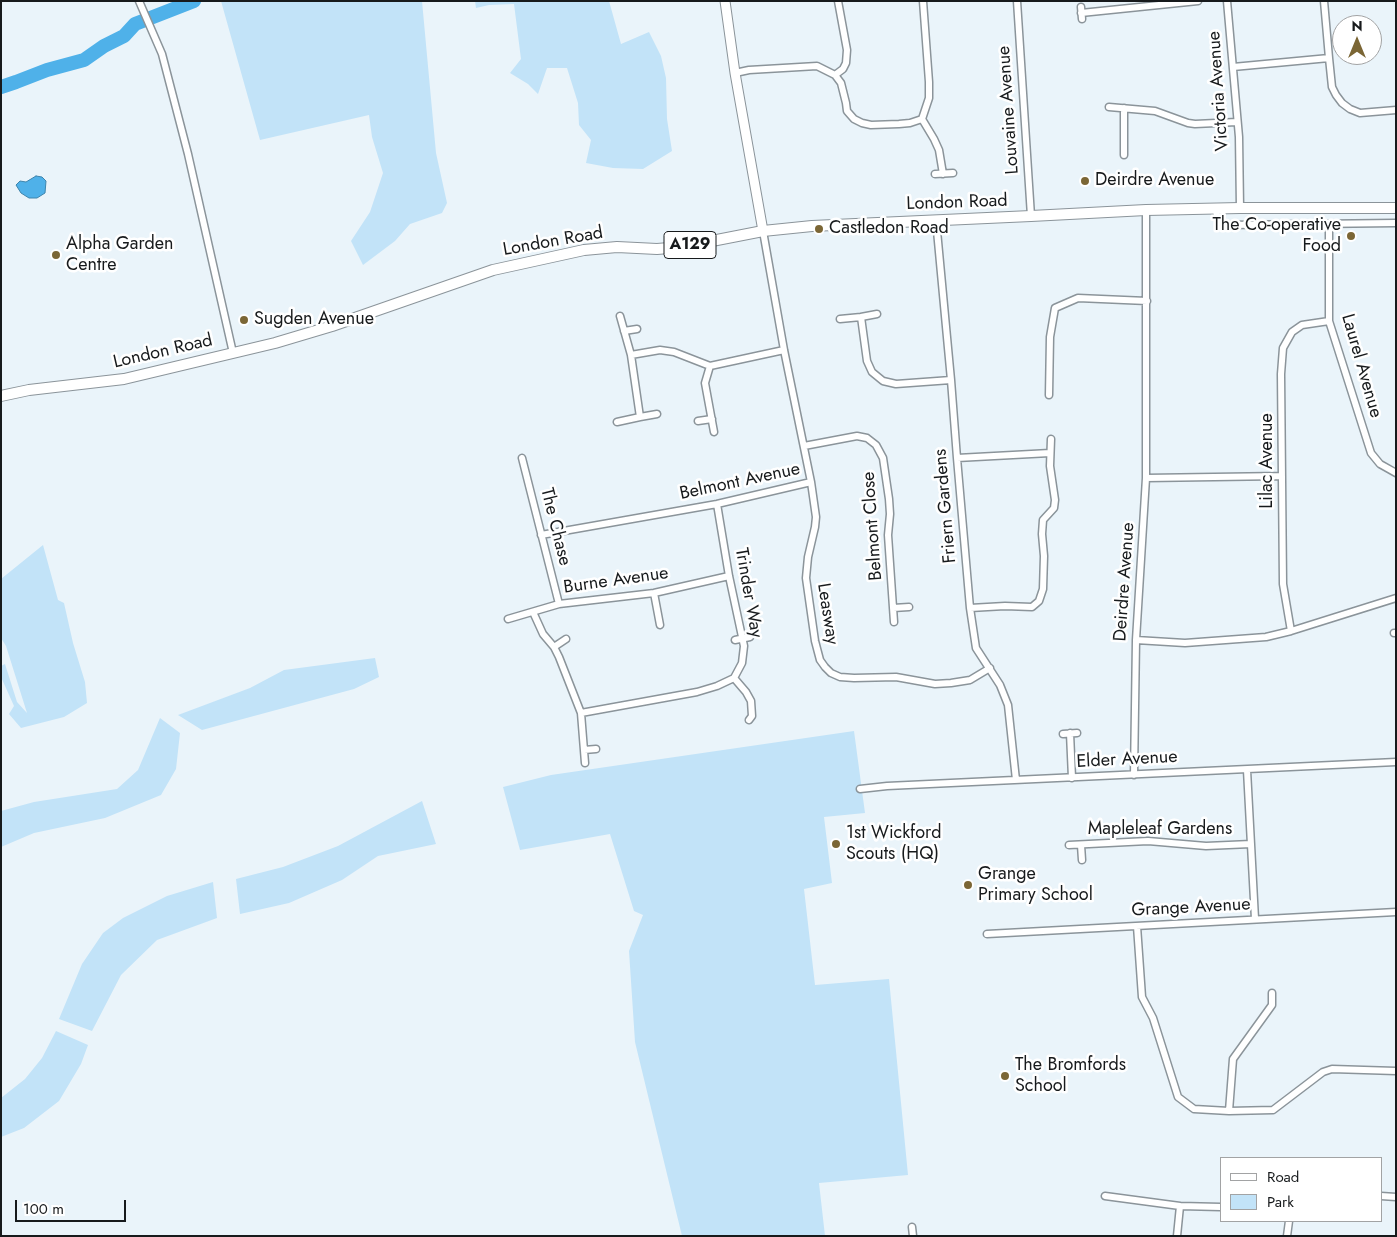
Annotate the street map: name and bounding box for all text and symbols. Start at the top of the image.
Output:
north arrow [1332,15,1382,65]
text: N [1351,16,1363,36]
street label: Victoria Avenue [1204,30,1234,152]
street label: Louvaine Avenue [994,45,1024,175]
place label: Deirdre Avenue [1095,170,1214,192]
marker: Deirdre Avenue [1079,175,1091,187]
street label: London Road [906,190,1008,216]
place label: The Co-operative Food [1212,215,1341,258]
place label: Castledon Road [829,218,949,240]
street label: London Road [501,223,605,261]
marker: Castledon Road [813,223,825,235]
marker: The Co-operative Food [1345,230,1357,242]
road number: A129 [664,232,716,258]
place label: Alpha Garden Centre [66,234,174,276]
marker: Alpha Garden Centre [50,249,62,261]
place label: Sugden Avenue [254,309,374,331]
street label: Laurel Avenue [1336,312,1386,420]
marker: Sugden Avenue [238,314,250,326]
street label: London Road [111,330,215,374]
street label: Lilac Avenue [1257,413,1279,509]
street label: Friern Gardens [930,448,962,564]
street label: Belmont Avenue [678,459,802,505]
street label: Belmont Close [858,471,888,581]
street label: The Chase [535,486,575,568]
street label: Deirdre Avenue [1110,522,1140,642]
street label: Trinder Way [729,546,767,640]
street label: Burne Avenue [562,563,670,599]
street label: Leasway [811,582,843,646]
street label: Elder Avenue [1076,747,1178,773]
street label: Mapleleaf Gardens [1088,819,1232,841]
place label: 1st Wickford Scouts (HQ) [846,823,942,866]
marker: 1st Wickford Scouts (HQ) [830,838,842,850]
place label: Grange Primary School [978,864,1093,906]
marker: Grange Primary School [962,879,974,891]
street label: Grange Avenue [1131,894,1251,922]
place label: The Bromfords School [1015,1055,1126,1098]
marker: The Bromfords School [999,1070,1011,1082]
legend [1220,1157,1382,1222]
text: Road [1267,1166,1299,1188]
scale bar [18,1190,129,1222]
text: Park [1267,1191,1294,1213]
text: 100 m [23,1198,64,1220]

